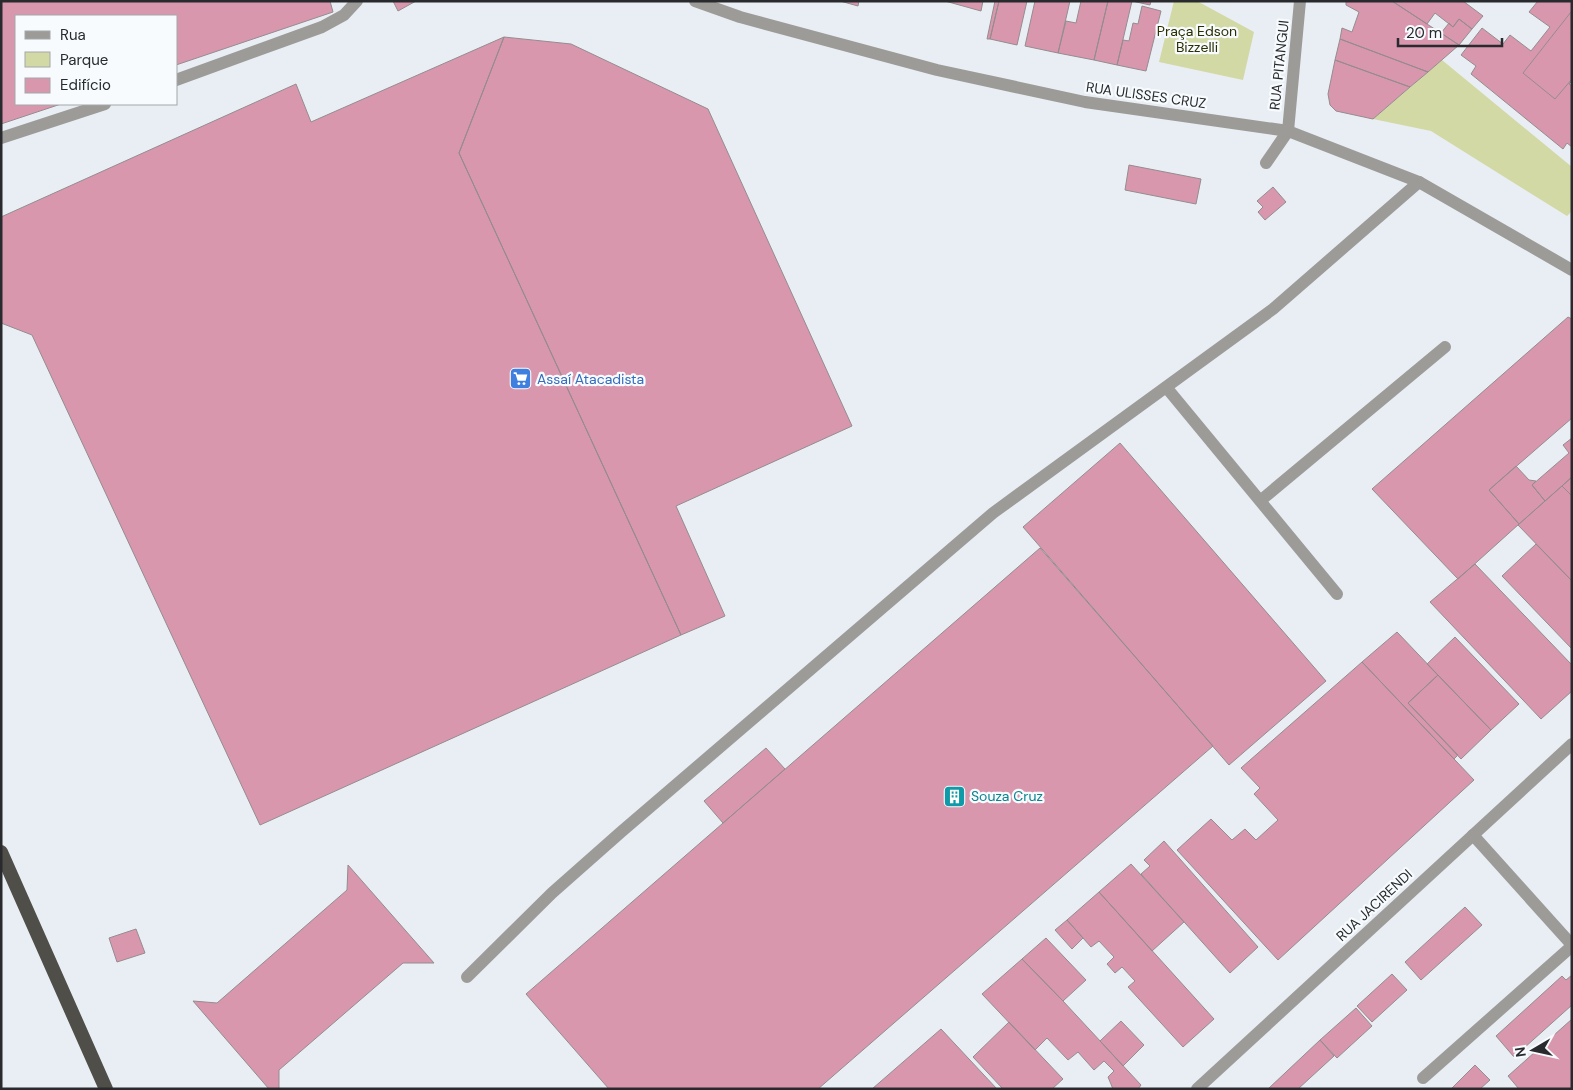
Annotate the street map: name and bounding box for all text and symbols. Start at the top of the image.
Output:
legend [15,15,178,105]
scale bar [1398,15,1502,47]
street label: RUA PITANGUI [1265,19,1293,111]
park label: Praça Edson Bizzelli [1157,22,1237,56]
text: 20 m [1406,23,1442,43]
text: Rua [60,25,86,45]
text: Parque [60,50,108,70]
text: Edifício [60,75,111,95]
street label: RUA ULISSES CRUZ [1085,78,1207,112]
supermarket icon: Assaí Atacadista [509,367,533,391]
place label: Assaí Atacadista [537,370,644,388]
building icon: Souza Cruz [943,784,967,808]
place label: Souza Cruz [971,787,1043,805]
street label: RUA JACIRENDI [1332,865,1416,945]
north arrow [1508,1025,1558,1075]
text: N [1510,1046,1530,1058]

